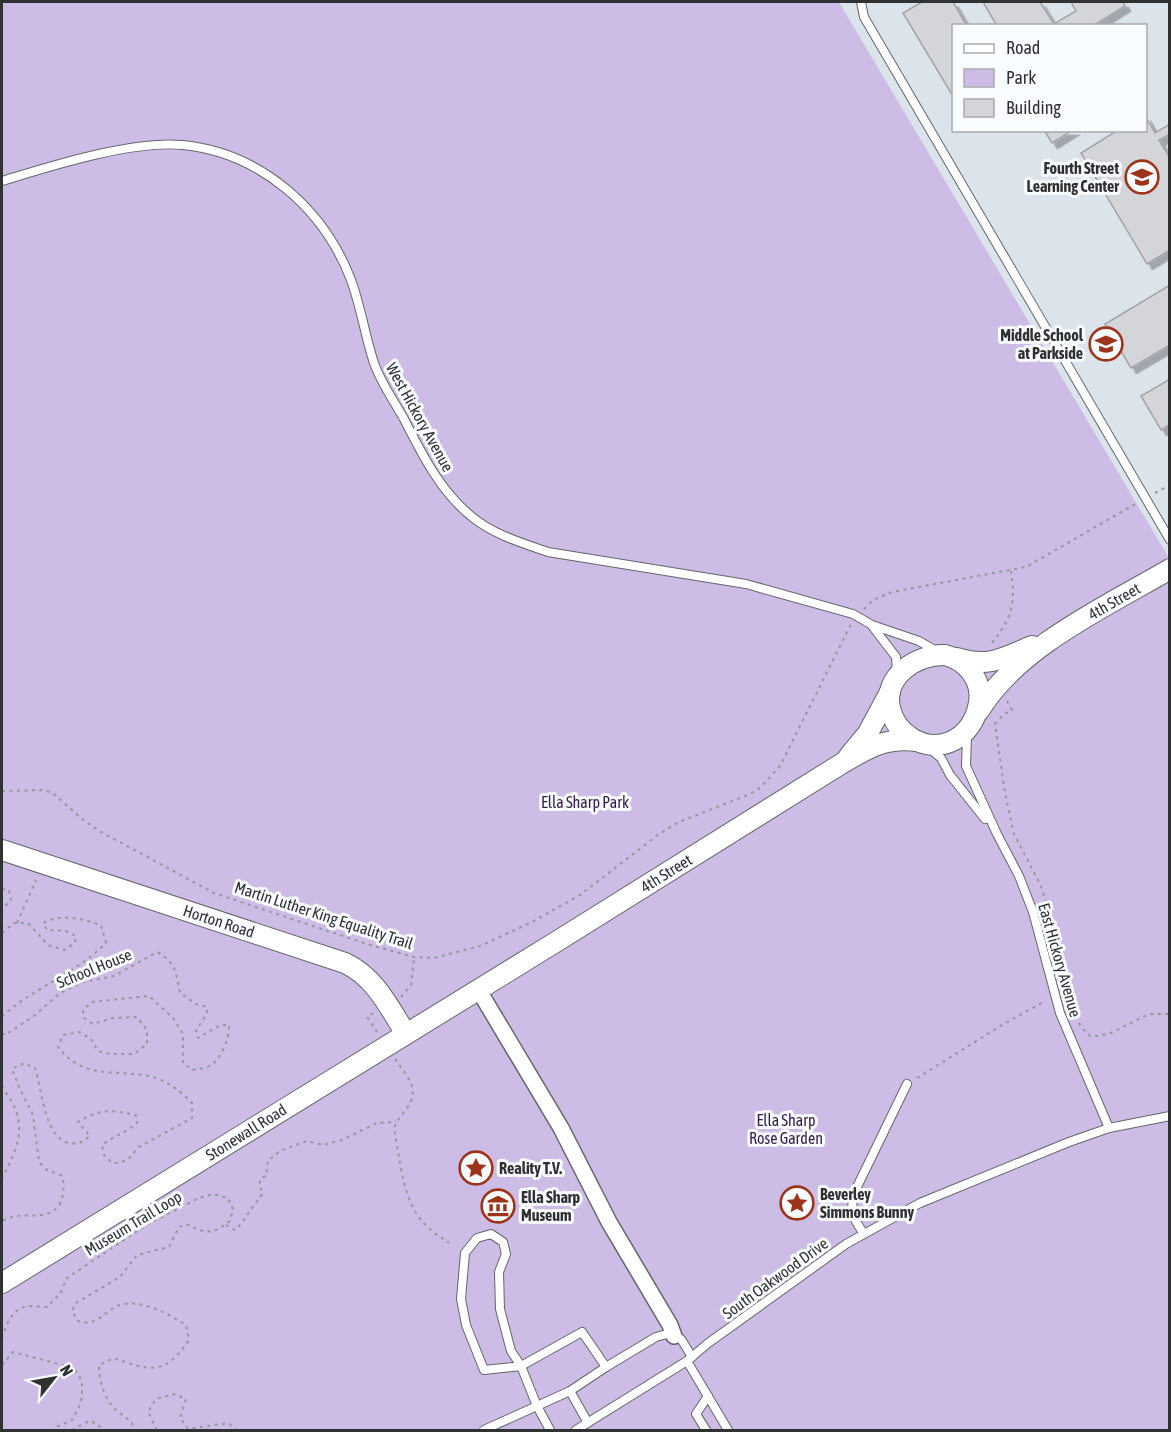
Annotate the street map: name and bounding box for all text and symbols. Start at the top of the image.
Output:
legend [952,24,1147,132]
text: Road [1006,37,1040,58]
text: Park [1006,67,1036,88]
text: Building [1006,97,1061,118]
place label: Fourth Street Learning Center [1026,159,1119,195]
school or university icon: Fourth Street Learning Center [1124,159,1160,195]
place label: Middle School at Parkside [1000,326,1084,362]
school or university icon: Middle School at Parkside [1088,326,1124,362]
street label: West Hickory Avenue [382,359,457,475]
street label: 4th Street [1085,579,1144,623]
park label: Ella Sharp Park [541,793,629,812]
street label: 4th Street [637,850,695,896]
street label: Martin Luther King Equality Trail [232,878,416,954]
street label: Horton Road [181,901,257,941]
street label: East Hickory Avenue [1034,901,1085,1019]
street label: School House [54,945,134,991]
street label: Stonewall Road [202,1100,290,1164]
park label: Ella Sharp Rose Garden [749,1111,823,1147]
place icon: Reality T.V. [458,1150,494,1186]
place label: Reality T.V. [499,1159,562,1177]
place icon: Beverley Simmons Bunny [779,1185,815,1221]
place label: Beverley Simmons Bunny [820,1185,914,1221]
street label: Museum Trail Loop [81,1187,185,1260]
museum icon: Ella Sharp Museum [480,1188,516,1224]
place label: Ella Sharp Museum [521,1188,581,1224]
street label: South Oakwood Drive [719,1234,831,1322]
north arrow [24,1348,84,1408]
text: N [57,1362,77,1379]

